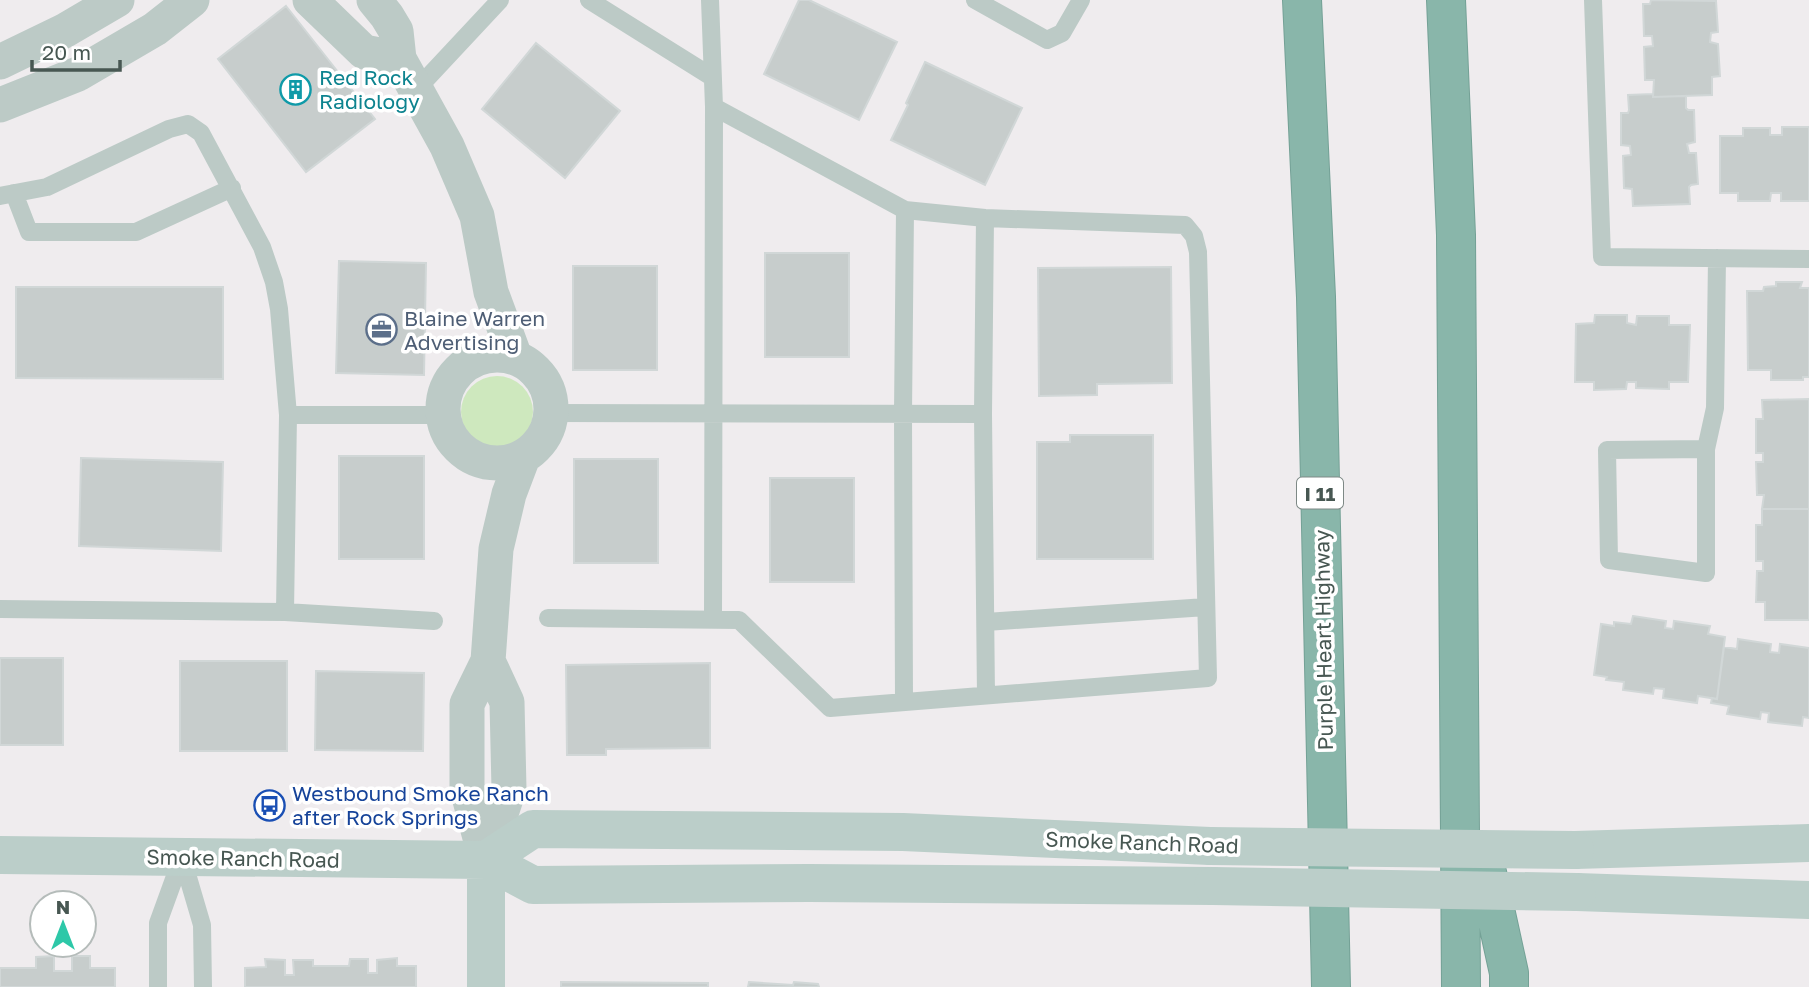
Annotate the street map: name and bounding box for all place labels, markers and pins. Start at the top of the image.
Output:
place label: Red Rock Radiology [319,64,420,114]
building icon: Red Rock Radiology [279,72,313,106]
place label: Blaine Warren Advertising [404,305,545,355]
office icon: Blaine Warren Advertising [364,313,398,347]
place label: Westbound Smoke Ranch after Rock Springs [292,780,549,830]
bus stop icon: Westbound Smoke Ranch after Rock Springs [252,788,286,822]

